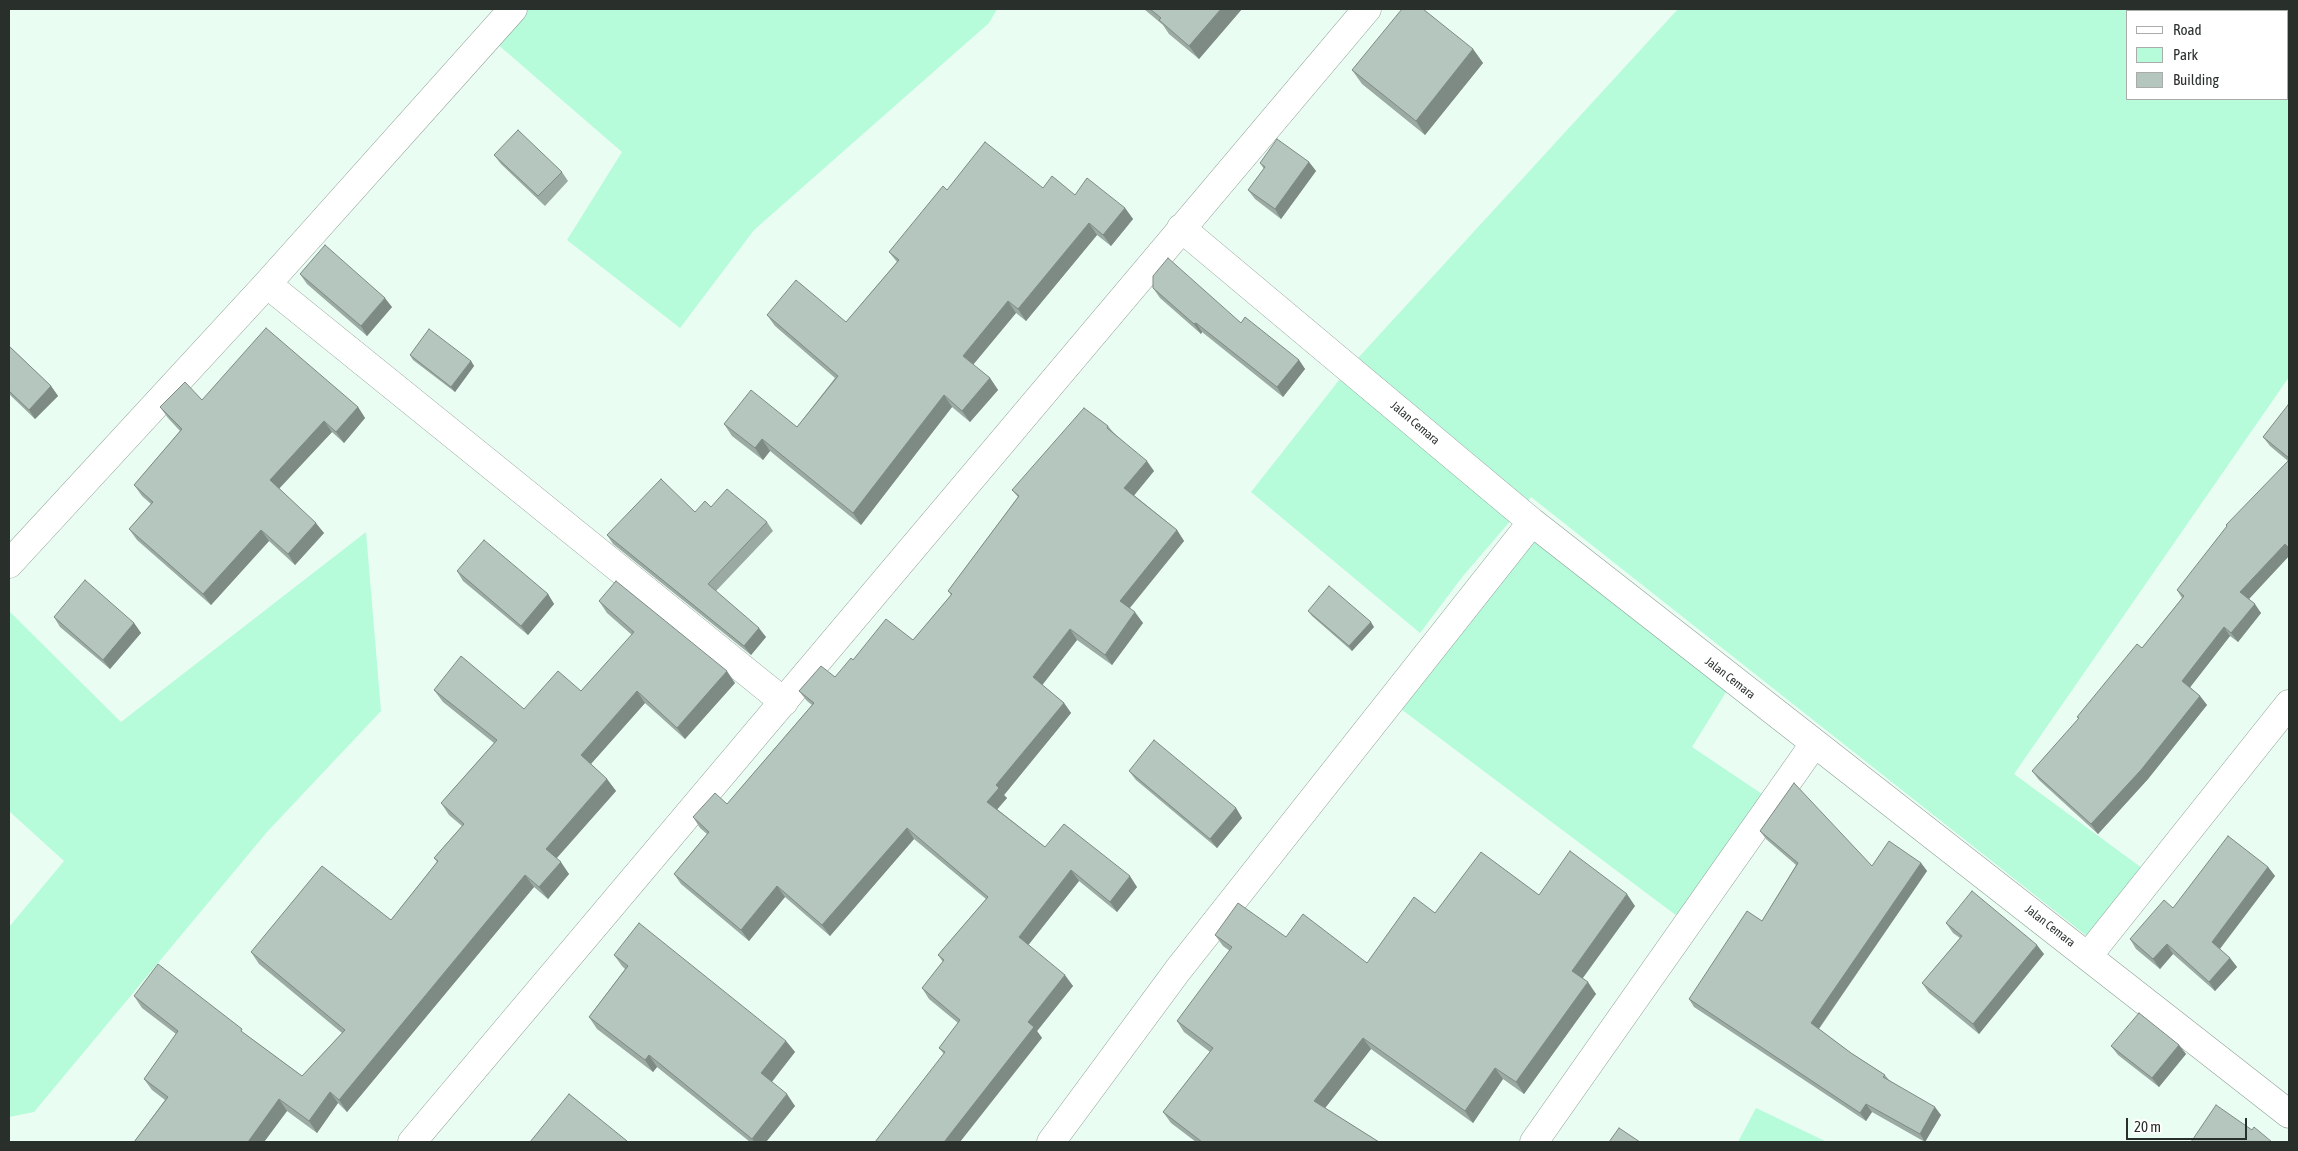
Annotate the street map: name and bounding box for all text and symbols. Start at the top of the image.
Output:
legend [2126,10,2288,100]
text: Road [2173,21,2202,38]
text: Park [2173,46,2198,63]
text: Building [2173,71,2219,88]
street label: Jalan Cemara [1388,398,1442,448]
street label: Jalan Cemara [1702,654,1758,702]
street label: Jalan Cemara [2022,902,2078,950]
scale bar [2128,1108,2249,1140]
text: 20 m [2134,1118,2161,1135]

